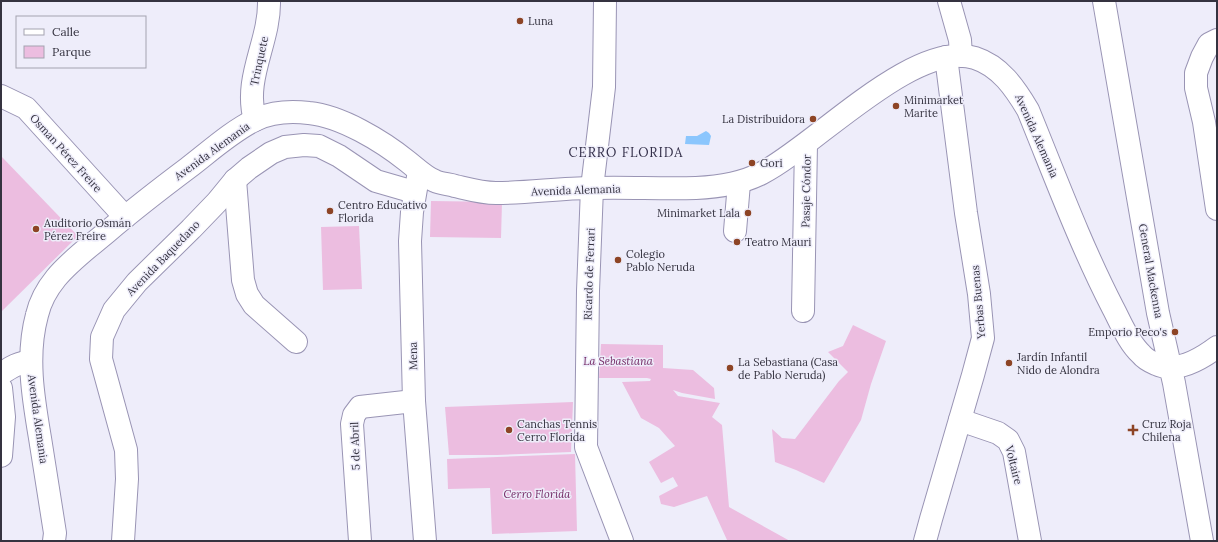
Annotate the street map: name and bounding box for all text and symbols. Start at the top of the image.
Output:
place label: Luna [528,14,554,28]
legend [16,16,146,68]
marker: Luna [515,16,525,26]
text: Calle [52,24,80,39]
street label: Trinquete [247,35,271,87]
text: Parque [52,44,92,59]
street label: Avenida Alemania [1012,91,1062,180]
place label: Minimarket Marite [904,93,964,120]
marker: Minimarket Marite [891,101,901,111]
street label: Osman Pérez Freire [27,111,105,195]
place label: La Distribuidora [722,112,805,126]
marker: La Distribuidora [808,114,818,124]
street label: Avenida Alemania [171,119,253,184]
district label: CERRO FLORIDA [569,144,683,161]
street label: Pasaje Cóndor [798,154,814,228]
place label: Gori [760,156,783,170]
marker: Gori [747,158,757,168]
street label: Avenida Alemania [530,181,621,199]
place label: Centro Educativo Florida [338,198,427,225]
marker: Centro Educativo Florida [325,206,335,216]
place label: Minimarket Lala [657,206,740,220]
marker: Minimarket Lala [743,208,753,218]
place label: Auditorio Osmán Pérez Freire [43,216,132,243]
street label: Avenida Baquedano [123,217,203,299]
street label: General Mackenna [1136,223,1166,320]
marker: Auditorio Osmán Pérez Freire [31,224,41,234]
street label: Ricardo de Ferrari [580,228,598,320]
place label: Teatro Mauri [745,235,811,249]
marker: Teatro Mauri [732,237,742,247]
place label: Colegio Pablo Neruda [626,247,695,274]
marker: Colegio Pablo Neruda [613,255,623,265]
street label: Yerbas Buenas [968,265,988,340]
place label: Emporio Peco's [1088,325,1167,339]
marker: Emporio Peco's [1170,327,1180,337]
street label: Mena [406,341,420,370]
place label: Jardín Infantil Nido de Alondra [1016,350,1100,377]
park label: La Sebastiana [583,354,654,368]
place label: La Sebastiana (Casa de Pablo Neruda) [738,355,838,383]
marker: Jardín Infantil Nido de Alondra [1004,358,1014,368]
marker: La Sebastiana (Casa de Pablo Neruda) [725,363,735,373]
street label: Avenida Alemania [25,373,51,465]
place label: Canchas Tennis Cerro Florida [517,417,597,444]
place label: Cruz Roja Chilena [1142,417,1192,444]
street label: 5 de Abril [347,422,363,470]
marker: Cruz Roja Chilena [1127,424,1139,436]
marker: Canchas Tennis Cerro Florida [504,425,514,435]
street label: Voltaire [1002,443,1026,486]
park label: Cerro Florida [504,487,571,501]

